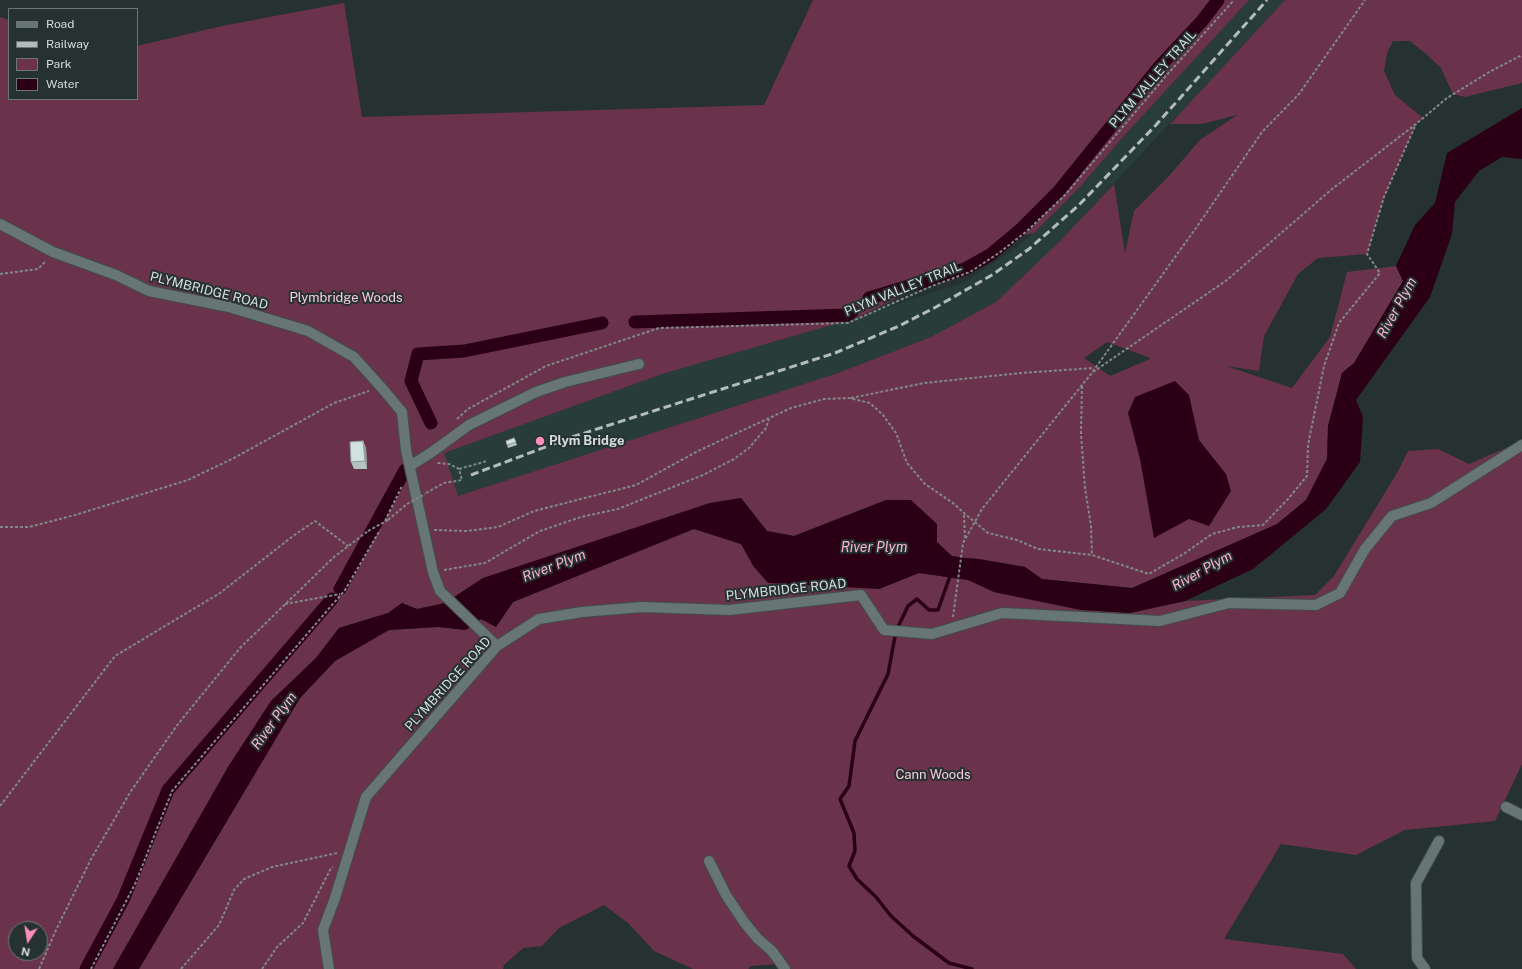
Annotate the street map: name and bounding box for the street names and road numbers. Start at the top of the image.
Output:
street label: PLYM VALLEY TRAIL [1106,27,1200,131]
street label: PLYM VALLEY TRAIL [842,258,964,320]
street label: PLYMBRIDGE ROAD [148,269,270,313]
street label: PLYMBRIDGE ROAD [725,576,847,604]
street label: PLYMBRIDGE ROAD [402,634,494,734]

